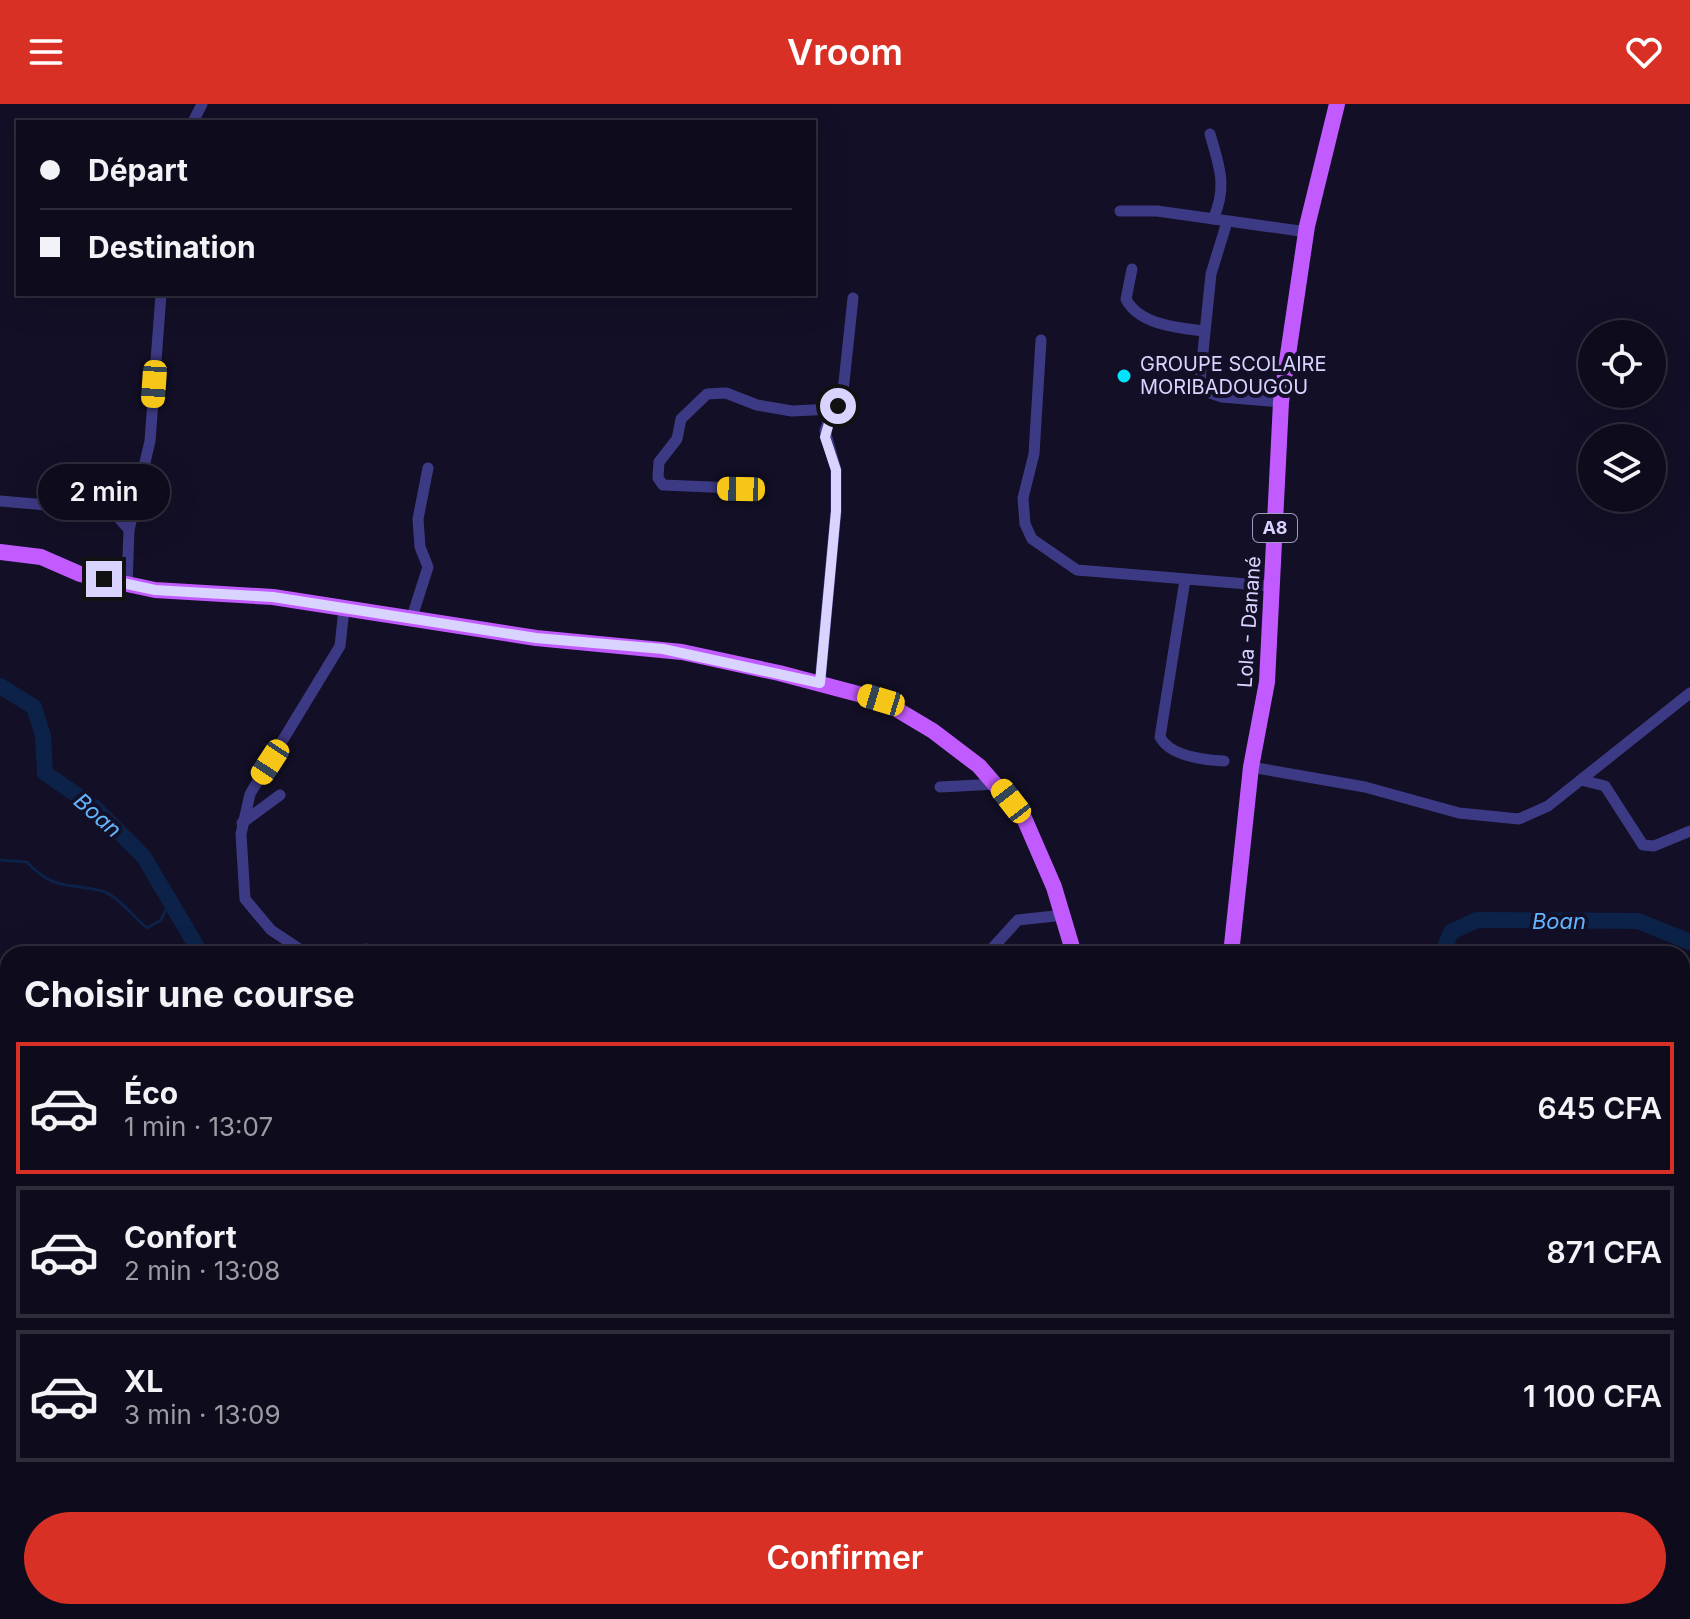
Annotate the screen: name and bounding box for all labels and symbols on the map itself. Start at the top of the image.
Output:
place label: GROUPE SCOLAIRE MORIBADOUGOU [1140,352,1327,399]
car [140,359,168,409]
marker: GROUPE SCOLAIRE MORIBADOUGOU [1115,367,1133,385]
route start [820,388,856,424]
callout: 2 min [38,463,170,519]
car [717,477,765,501]
road number: A8 [1253,514,1297,542]
street label: Lola - Danané [1232,555,1266,689]
route end [86,561,122,597]
car [855,682,907,718]
car [247,735,293,789]
car [987,775,1035,827]
water label: Boan [69,787,127,843]
water label: Boan [1532,908,1586,934]

